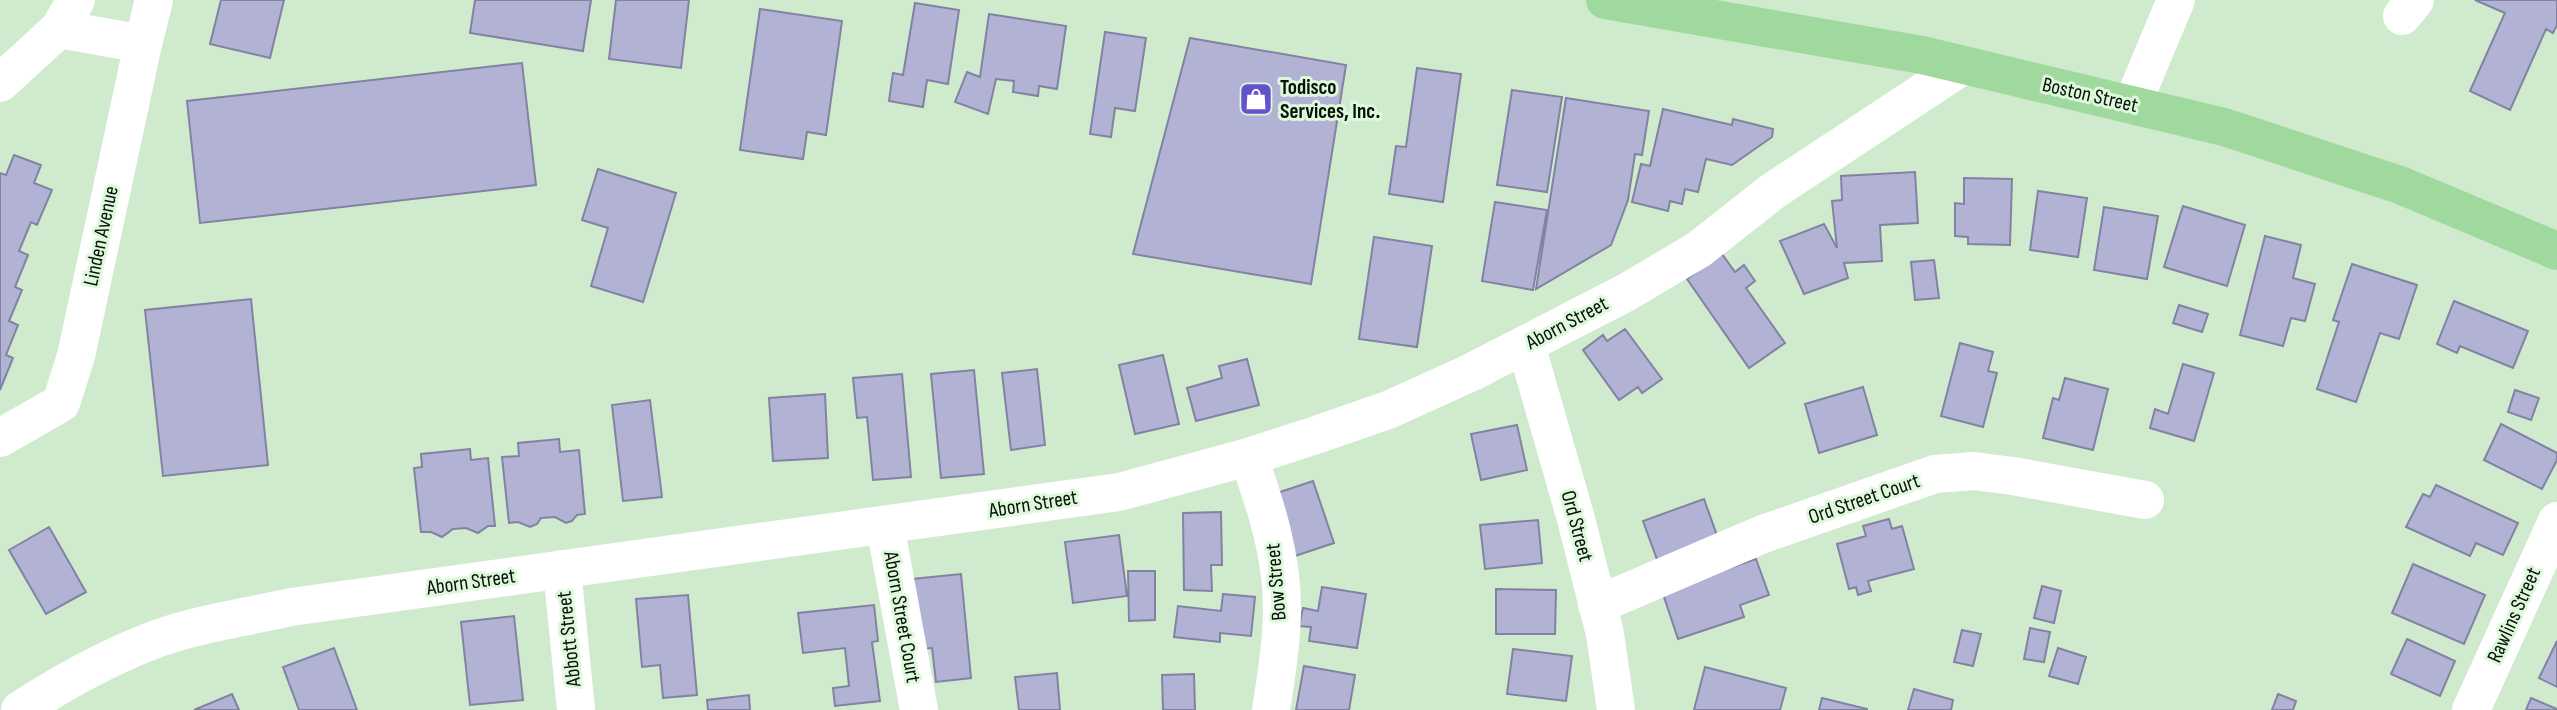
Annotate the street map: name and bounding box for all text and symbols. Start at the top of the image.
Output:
street label: Boston Street [2040,72,2140,118]
place label: Todisco Services, Inc. [1280,75,1380,124]
shop icon: Todisco Services, Inc. [1237,80,1275,118]
street label: Linden Avenue [78,184,124,288]
street label: Aborn Street [1521,291,1612,355]
street label: Ord Street Court [1805,468,1923,530]
street label: Aborn Street [986,485,1079,523]
street label: Ord Street [1556,488,1598,564]
street label: Bow Street [1260,542,1292,622]
street label: Aborn Street Court [878,548,926,685]
street label: Aborn Street [424,563,517,601]
street label: Rawlins Street [2482,563,2546,667]
street label: Abbott Street [552,590,587,689]

